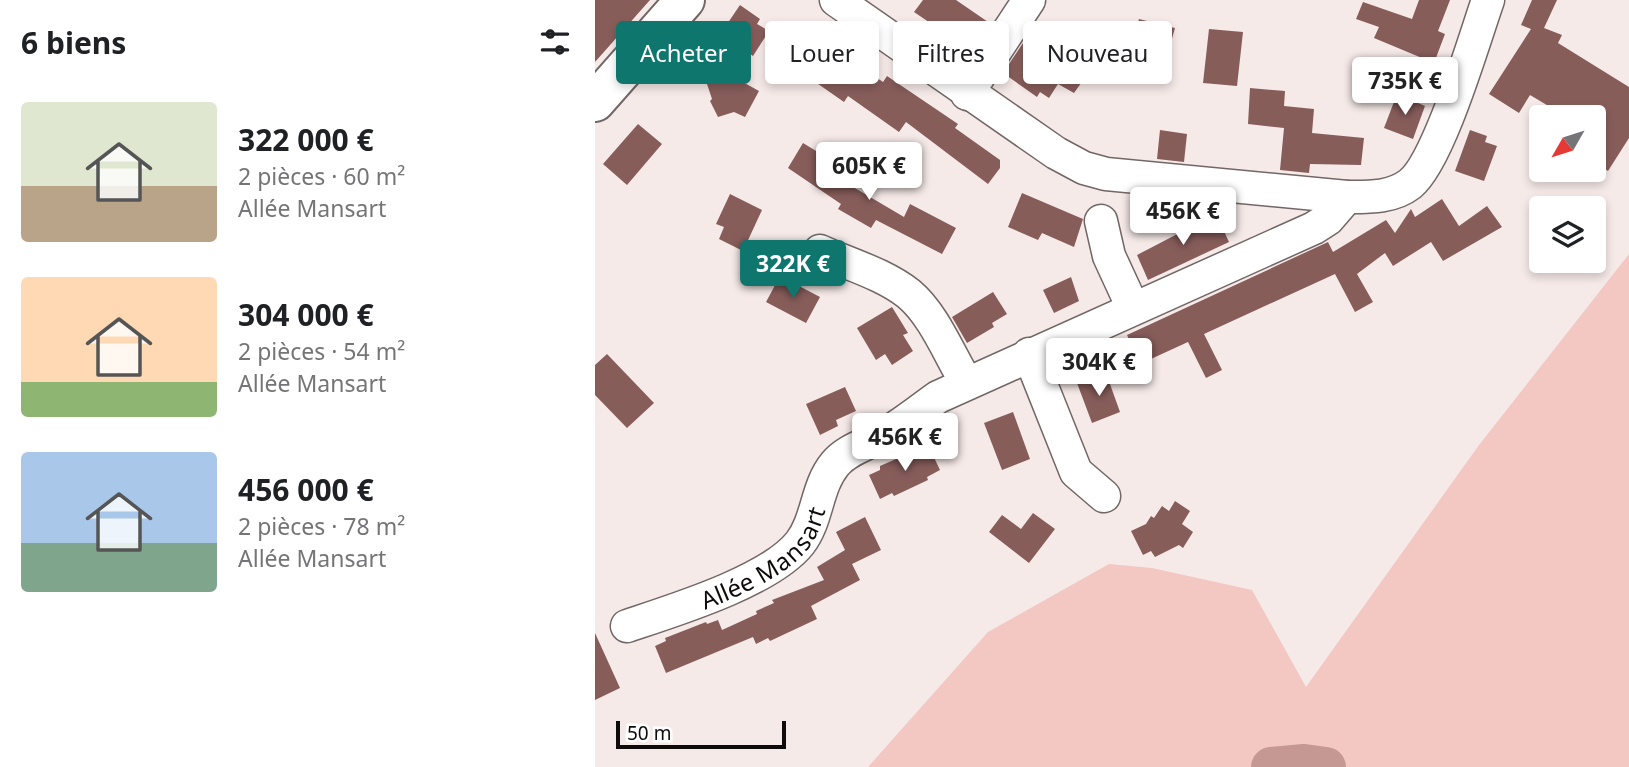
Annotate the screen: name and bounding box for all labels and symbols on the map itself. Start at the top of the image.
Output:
pin: 735K € [1348,58,1462,117]
north arrow [1529,105,1607,182]
pin: 605K € [812,142,926,202]
pin: 456K € [1126,188,1240,247]
pin: 322K € [736,240,850,300]
pin: 304K € [1042,338,1156,398]
pin: 456K € [848,414,962,473]
street label: Allée Mansart [695,502,832,616]
scale bar [616,718,786,750]

